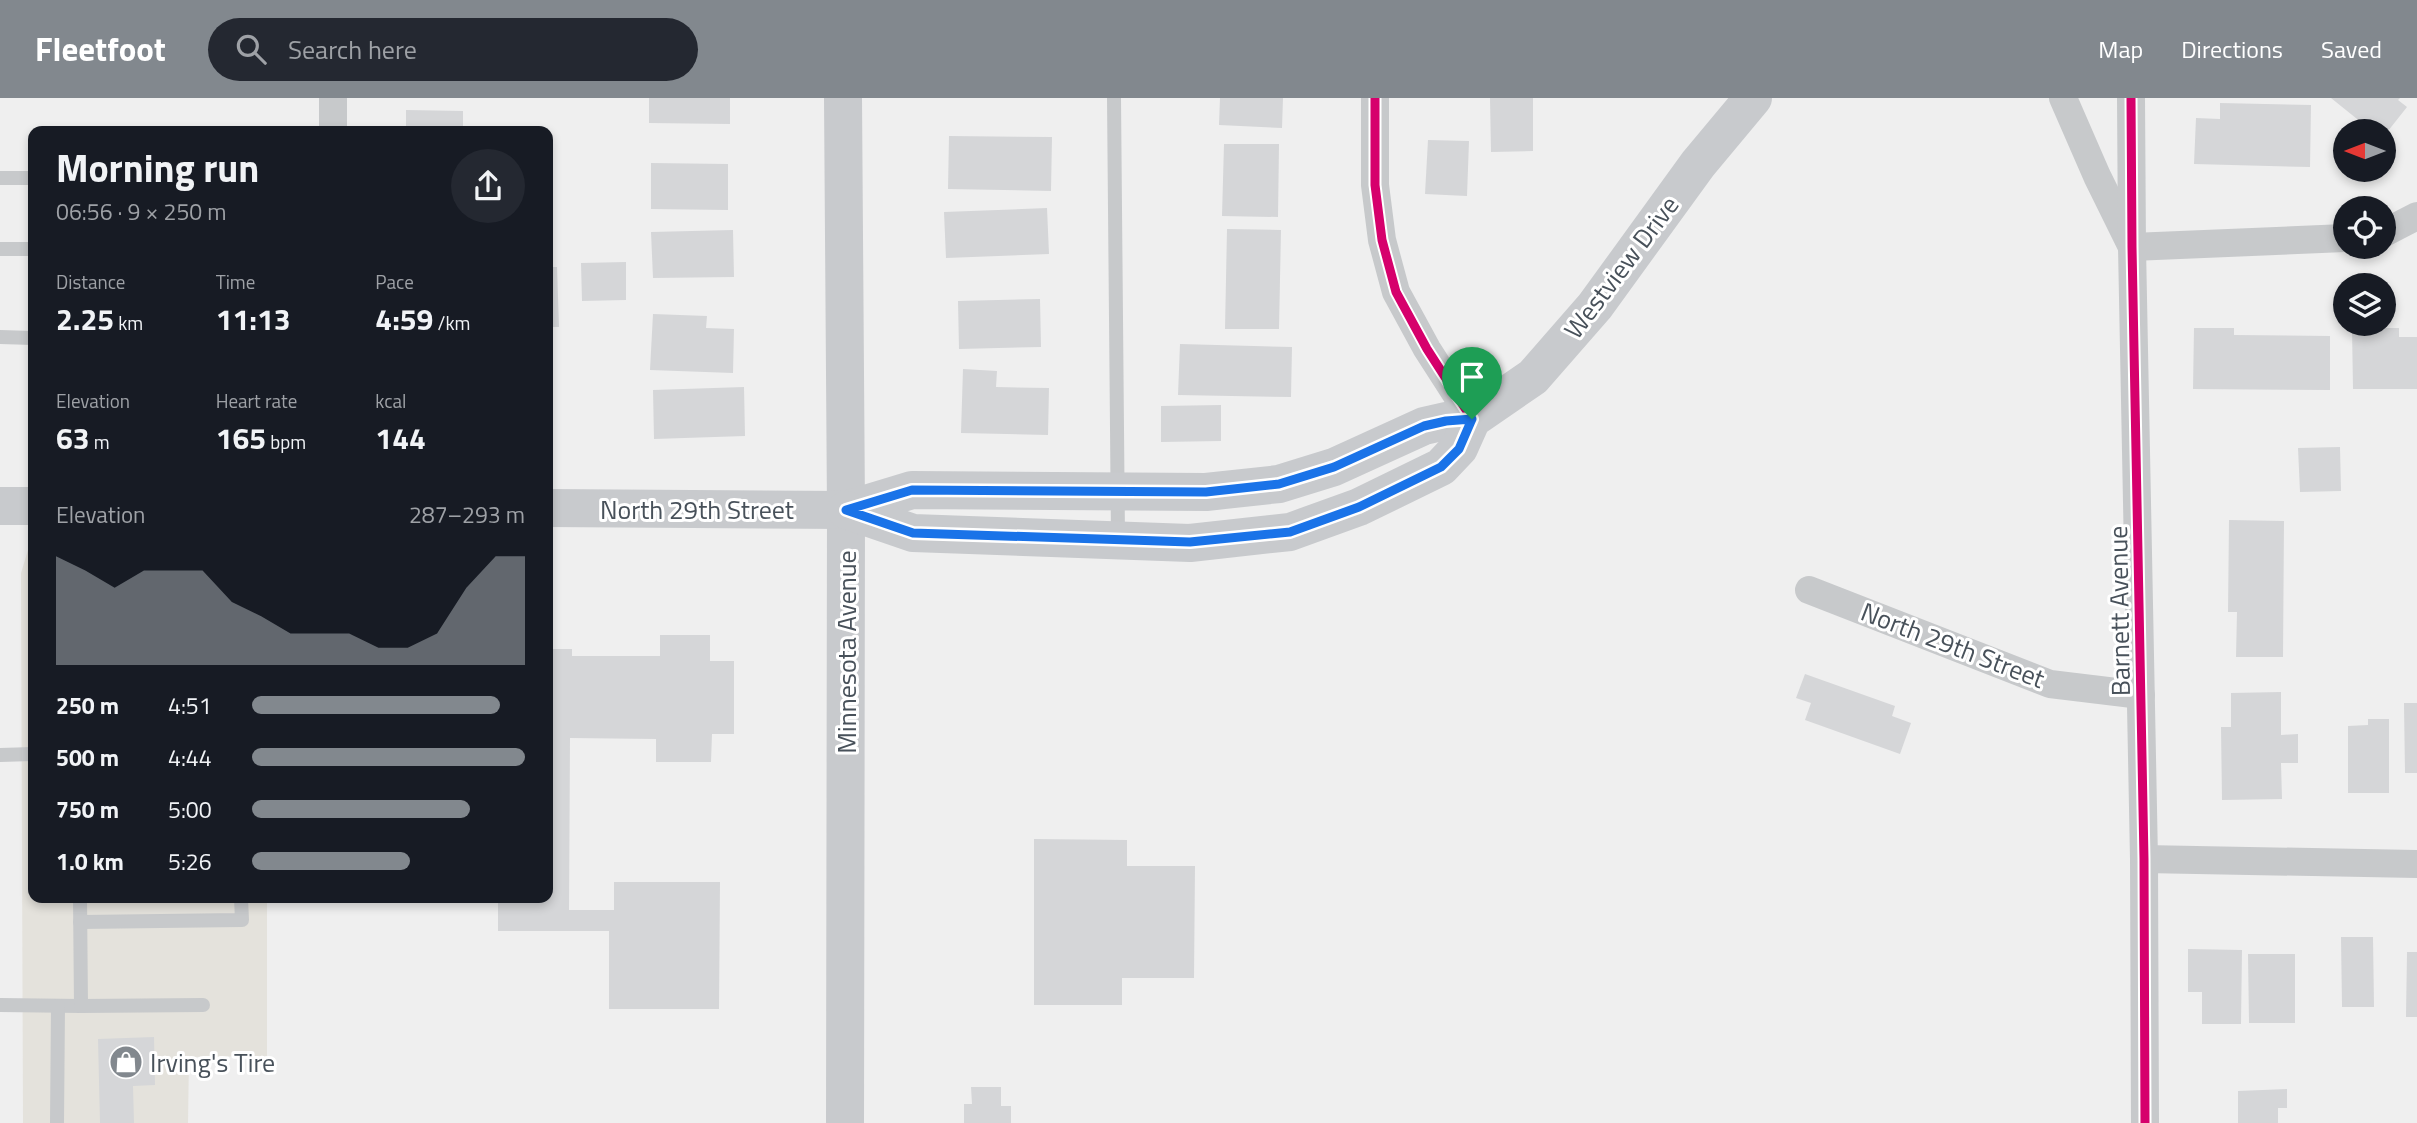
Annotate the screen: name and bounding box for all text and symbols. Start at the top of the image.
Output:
search box [208,18,698,81]
text: Fleetfoot [35,24,166,74]
icon: search [232,30,270,68]
text: Search here [288,30,417,69]
text: Map [2098,31,2143,67]
text: Directions [2181,31,2283,67]
text: Saved [2321,31,2382,67]
north arrow [2333,119,2396,182]
map controls [2333,119,2396,336]
text: Morning run [56,139,259,197]
button: share [451,149,525,223]
street label: Westview Drive [1554,187,1688,347]
text: 06:56 · 9 × 250 m [56,194,226,229]
button: locate [2333,196,2396,259]
text: Distance [56,267,125,296]
text: Time [216,267,255,296]
text: Pace [375,267,414,296]
button: layers [2333,273,2396,336]
text: 2.25 [56,296,114,342]
text: 11:13 [216,296,291,342]
text: 4:59 [375,296,433,342]
text: km [114,308,143,337]
text: /km [433,308,470,337]
pin [1442,347,1502,419]
icon: arrive [1453,358,1491,396]
text: Elevation [56,386,130,415]
text: Heart rate [216,386,297,415]
text: kcal [375,386,406,415]
text: 63 [56,415,90,461]
text: 165 [216,415,266,461]
text: 144 [375,415,426,461]
text: m [90,427,110,456]
text: bpm [266,427,306,456]
street label: North 29th Street [600,490,794,529]
text: Elevation [56,497,145,532]
text: 287–293 m [409,497,525,532]
street label: Barnett Avenue [2098,525,2140,697]
street label: Minnesota Avenue [827,550,866,754]
street label: North 29th Street [1855,592,2051,698]
text: 250 m [56,688,119,723]
text: 4:51 [168,688,212,723]
text: 500 m [56,740,119,775]
text: 4:44 [168,740,212,775]
text: 750 m [56,792,119,827]
text: 5:00 [168,792,212,827]
text: 1.0 km [56,844,124,879]
text: 5:26 [168,844,212,879]
shop icon: Irving's Tire [107,1043,145,1081]
place label: Irving's Tire [150,1043,275,1082]

